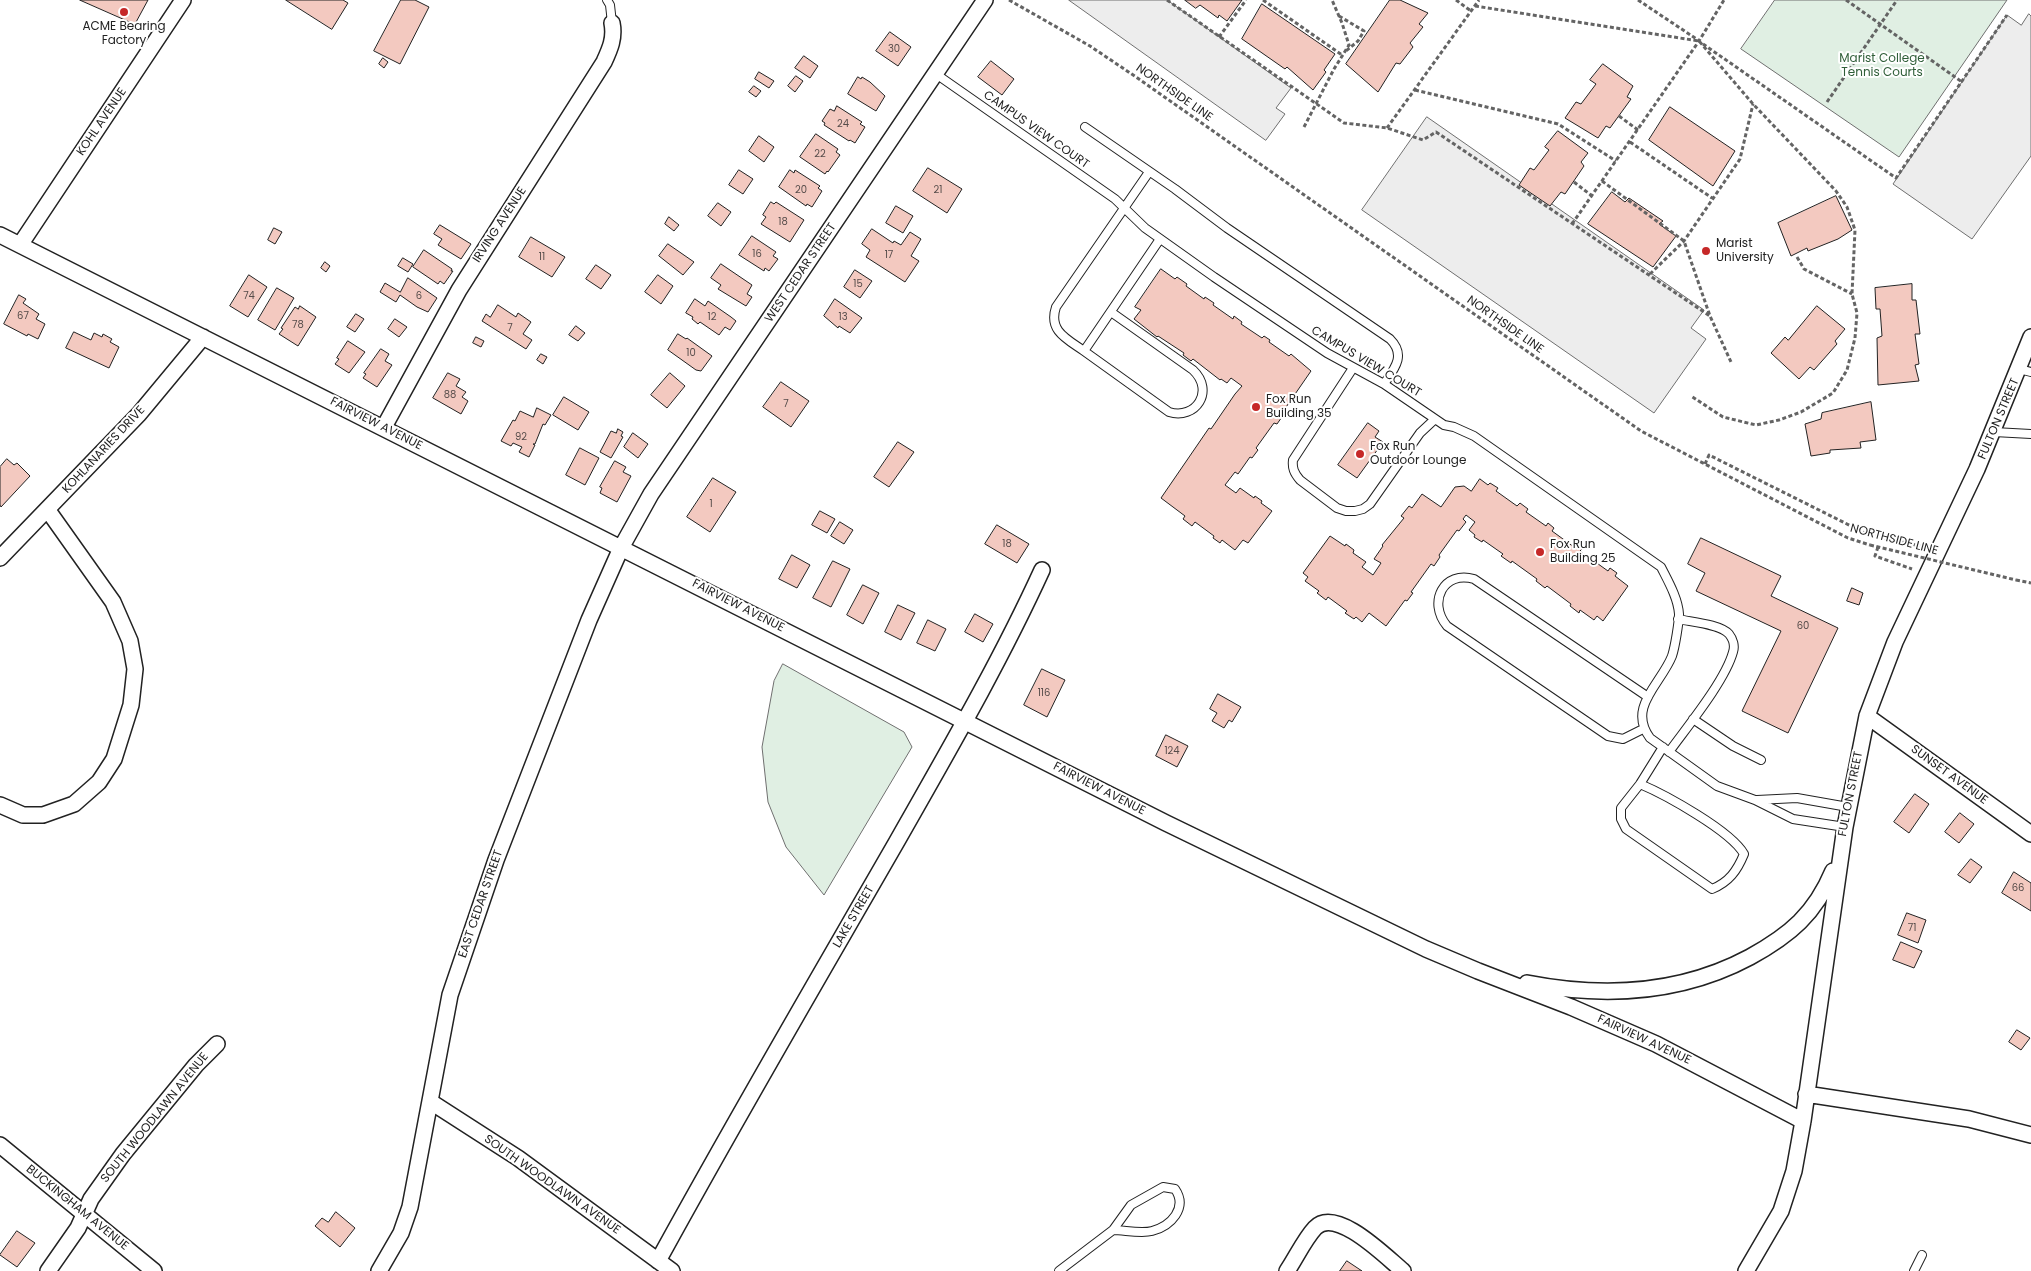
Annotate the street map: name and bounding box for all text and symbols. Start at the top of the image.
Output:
marker: ACME Bearing Factory [118,6,130,18]
place label: ACME Bearing Factory [82,20,166,48]
house number: 30 [888,43,900,55]
park label: Marist College Tennis Courts [1839,52,1925,80]
street label: NORTHSIDE LINE [1133,61,1215,125]
street label: KOHL AVENUE [74,85,130,159]
street label: CAMPUS VIEW COURT [980,88,1092,172]
house number: 24 [837,118,849,130]
house number: 22 [814,148,826,160]
street label: IRVING AVENUE [470,184,530,266]
house number: 20 [795,184,807,196]
house number: 21 [934,184,942,196]
house number: 18 [778,216,788,228]
street label: WEST CEDAR STREET [762,221,840,325]
place label: Marist University [1716,237,1774,265]
marker: Marist University [1700,245,1712,257]
house number: 16 [752,248,762,260]
house number: 17 [885,249,893,261]
house number: 11 [539,251,545,263]
house number: 15 [853,278,863,290]
house number: 74 [243,290,255,302]
house number: 6 [416,290,422,302]
street label: NORTHSIDE LINE [1464,293,1546,357]
house number: 67 [17,310,29,322]
house number: 12 [708,311,716,323]
house number: 13 [838,311,848,323]
house number: 78 [292,319,304,331]
house number: 7 [507,322,513,334]
street label: CAMPUS VIEW COURT [1308,323,1424,401]
house number: 10 [686,347,696,359]
street label: FULTON STREET [1975,376,2023,462]
house number: 88 [444,389,456,401]
place label: Fox Run Building 35 [1266,393,1332,421]
street label: FAIRVIEW AVENUE [327,395,425,453]
house number: 7 [783,398,789,410]
marker: Fox Run Building 35 [1250,401,1262,413]
street label: KOHLANARIES DRIVE [60,403,148,497]
house number: 92 [515,431,527,443]
place label: Fox Run Outdoor Lounge [1370,440,1466,468]
marker: Fox Run Outdoor Lounge [1354,448,1366,460]
house number: 1 [709,498,713,510]
street label: NORTHSIDE LINE [1848,521,1940,559]
house number: 18 [1002,538,1012,550]
place label: Fox Run Building 25 [1550,538,1615,566]
marker: Fox Run Building 25 [1534,546,1546,558]
street label: FAIRVIEW AVENUE [689,577,787,635]
house number: 60 [1797,620,1809,632]
house number: 116 [1038,687,1050,699]
street label: SUNSET AVENUE [1908,742,1990,808]
house number: 124 [1164,745,1180,757]
street label: FULTON STREET [1836,750,1866,838]
street label: FAIRVIEW AVENUE [1050,760,1148,818]
street label: EAST CEDAR STREET [456,848,506,960]
house number: 66 [2012,882,2024,894]
street label: LAKE STREET [830,883,878,951]
house number: 71 [1908,922,1916,934]
street label: FAIRVIEW AVENUE [1595,1012,1693,1068]
street label: SOUTH WOODLAWN AVENUE [98,1050,212,1186]
street label: SOUTH WOODLAWN AVENUE [481,1132,623,1238]
street label: BUCKINGHAM AVENUE [23,1162,131,1254]

